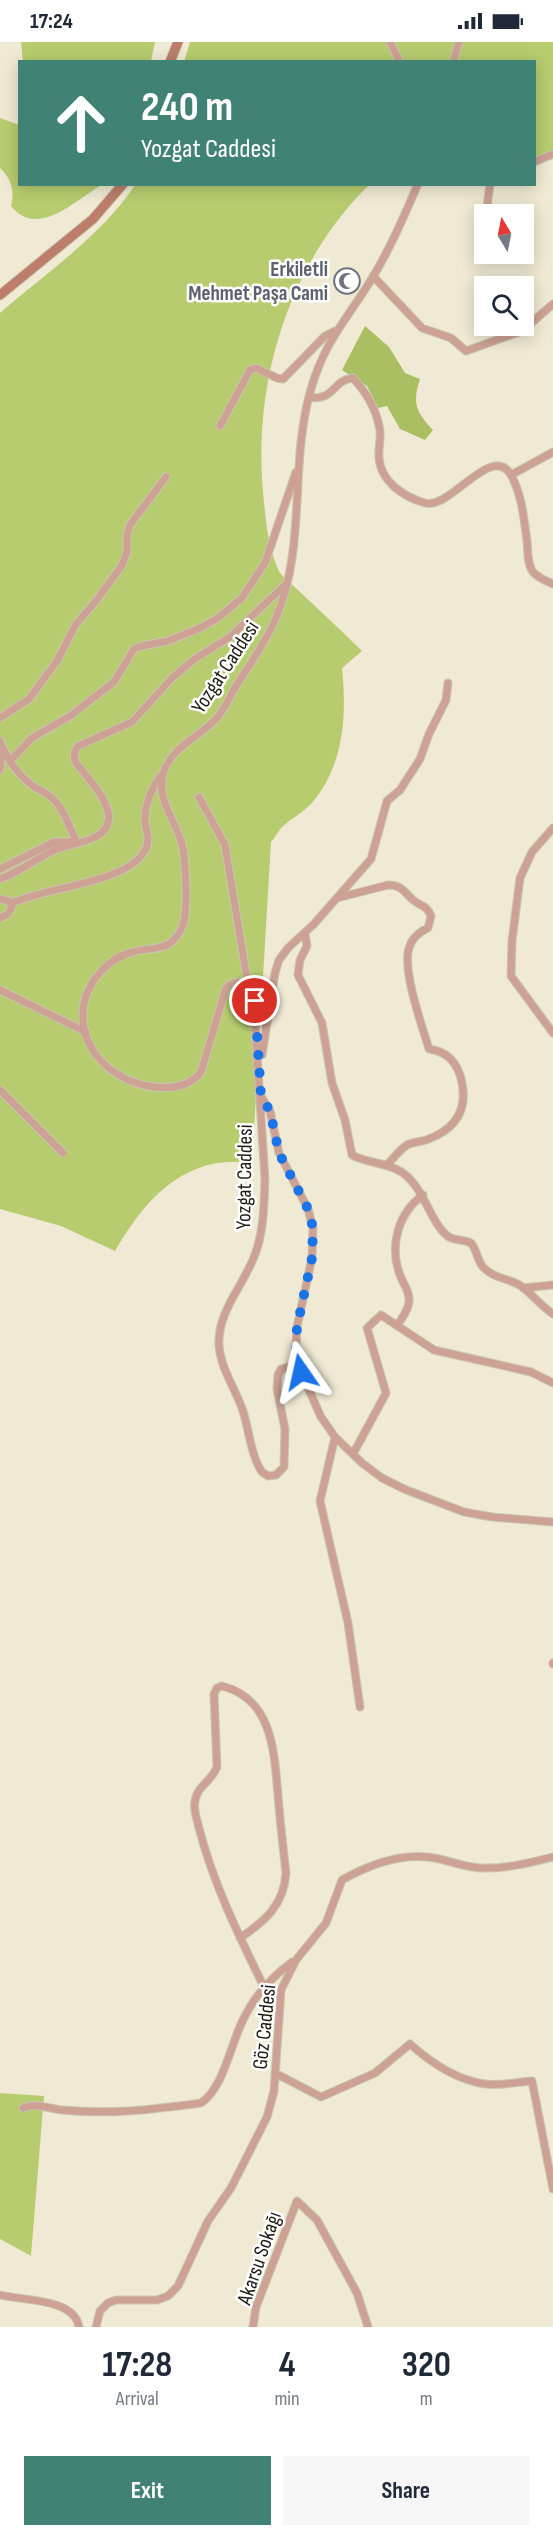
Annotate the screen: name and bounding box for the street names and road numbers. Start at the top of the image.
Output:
street label: Yozgat Caddesi [186,616,265,718]
street label: Yozgat Caddesi [231,1124,258,1230]
street label: Göz Caddesi [248,1983,281,2071]
street label: Akarsu Sokağı [232,2208,287,2309]

